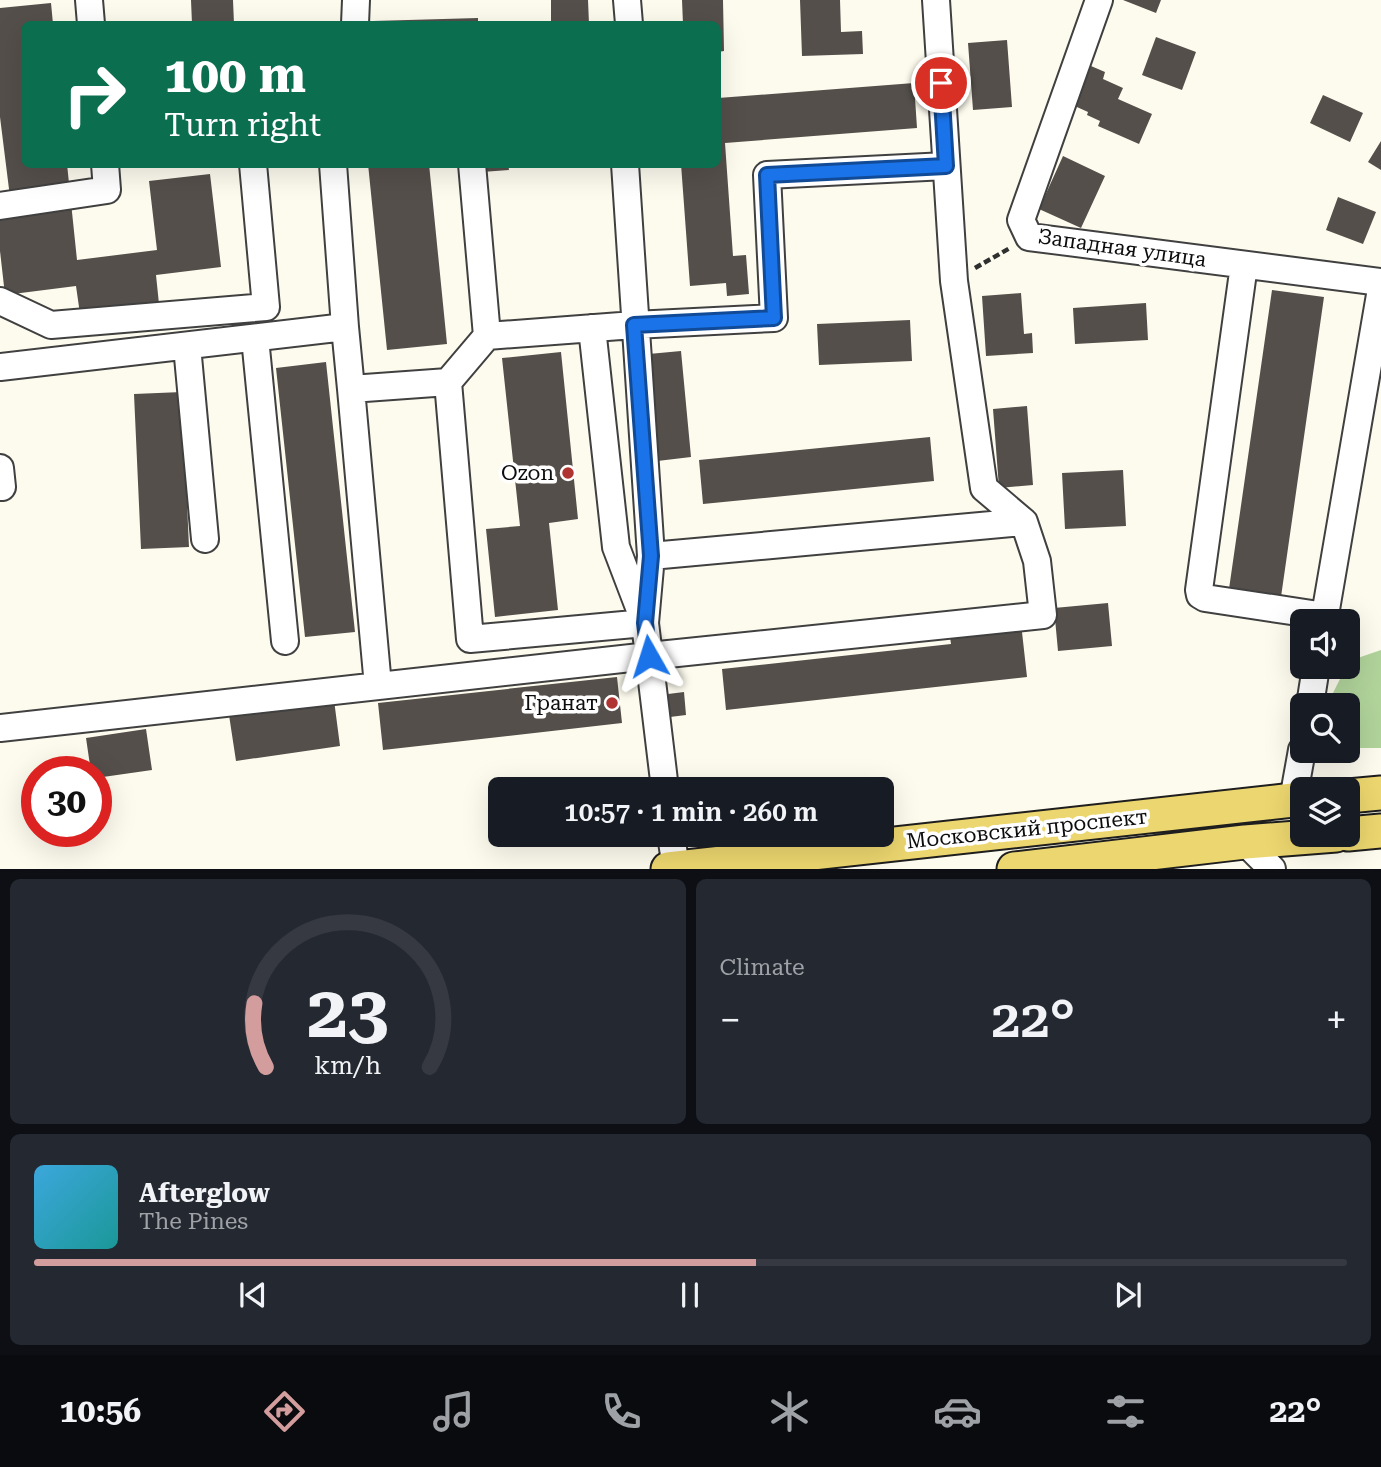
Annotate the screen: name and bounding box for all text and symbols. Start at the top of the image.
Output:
text: 100 m [164,47,306,104]
icon: right [49,49,140,140]
pin [911,53,971,113]
icon: arrive [922,64,960,102]
text: Turn right [164,106,321,144]
street label: Западная улица [1036,224,1208,272]
place label: Ozon [501,461,554,485]
marker: Ozon [560,465,576,481]
map controls [1290,609,1360,847]
button: sound [1290,609,1360,679]
position arrow [612,619,686,693]
place label: Гранат [524,691,598,715]
button: search [1290,693,1360,763]
marker: Гранат [604,695,620,711]
speed limit sign: 30 [21,756,112,847]
button: layers [1290,777,1360,847]
text: 10:57 · 1 min · 260 m [564,797,818,827]
street label: Московский проспект [905,804,1149,854]
text: Climate [720,954,805,981]
text: 23 [307,971,389,1056]
text: 22° [991,989,1075,1050]
text: − [720,998,741,1042]
text: + [1326,998,1347,1042]
text: km/h [314,1051,381,1080]
text: Afterglow [139,1178,270,1208]
text: The Pines [139,1208,248,1235]
icon: previous [234,1276,272,1314]
icon: pause [671,1276,709,1314]
icon: next [1109,1276,1147,1314]
icon: directions [260,1387,309,1436]
icon: music [429,1387,478,1436]
icon: phone [597,1387,646,1436]
icon: climate [765,1387,814,1436]
icon: car [933,1387,982,1436]
icon: filters [1101,1387,1150,1436]
text: 10:56 [60,1392,141,1430]
text: 22° [1270,1392,1321,1430]

